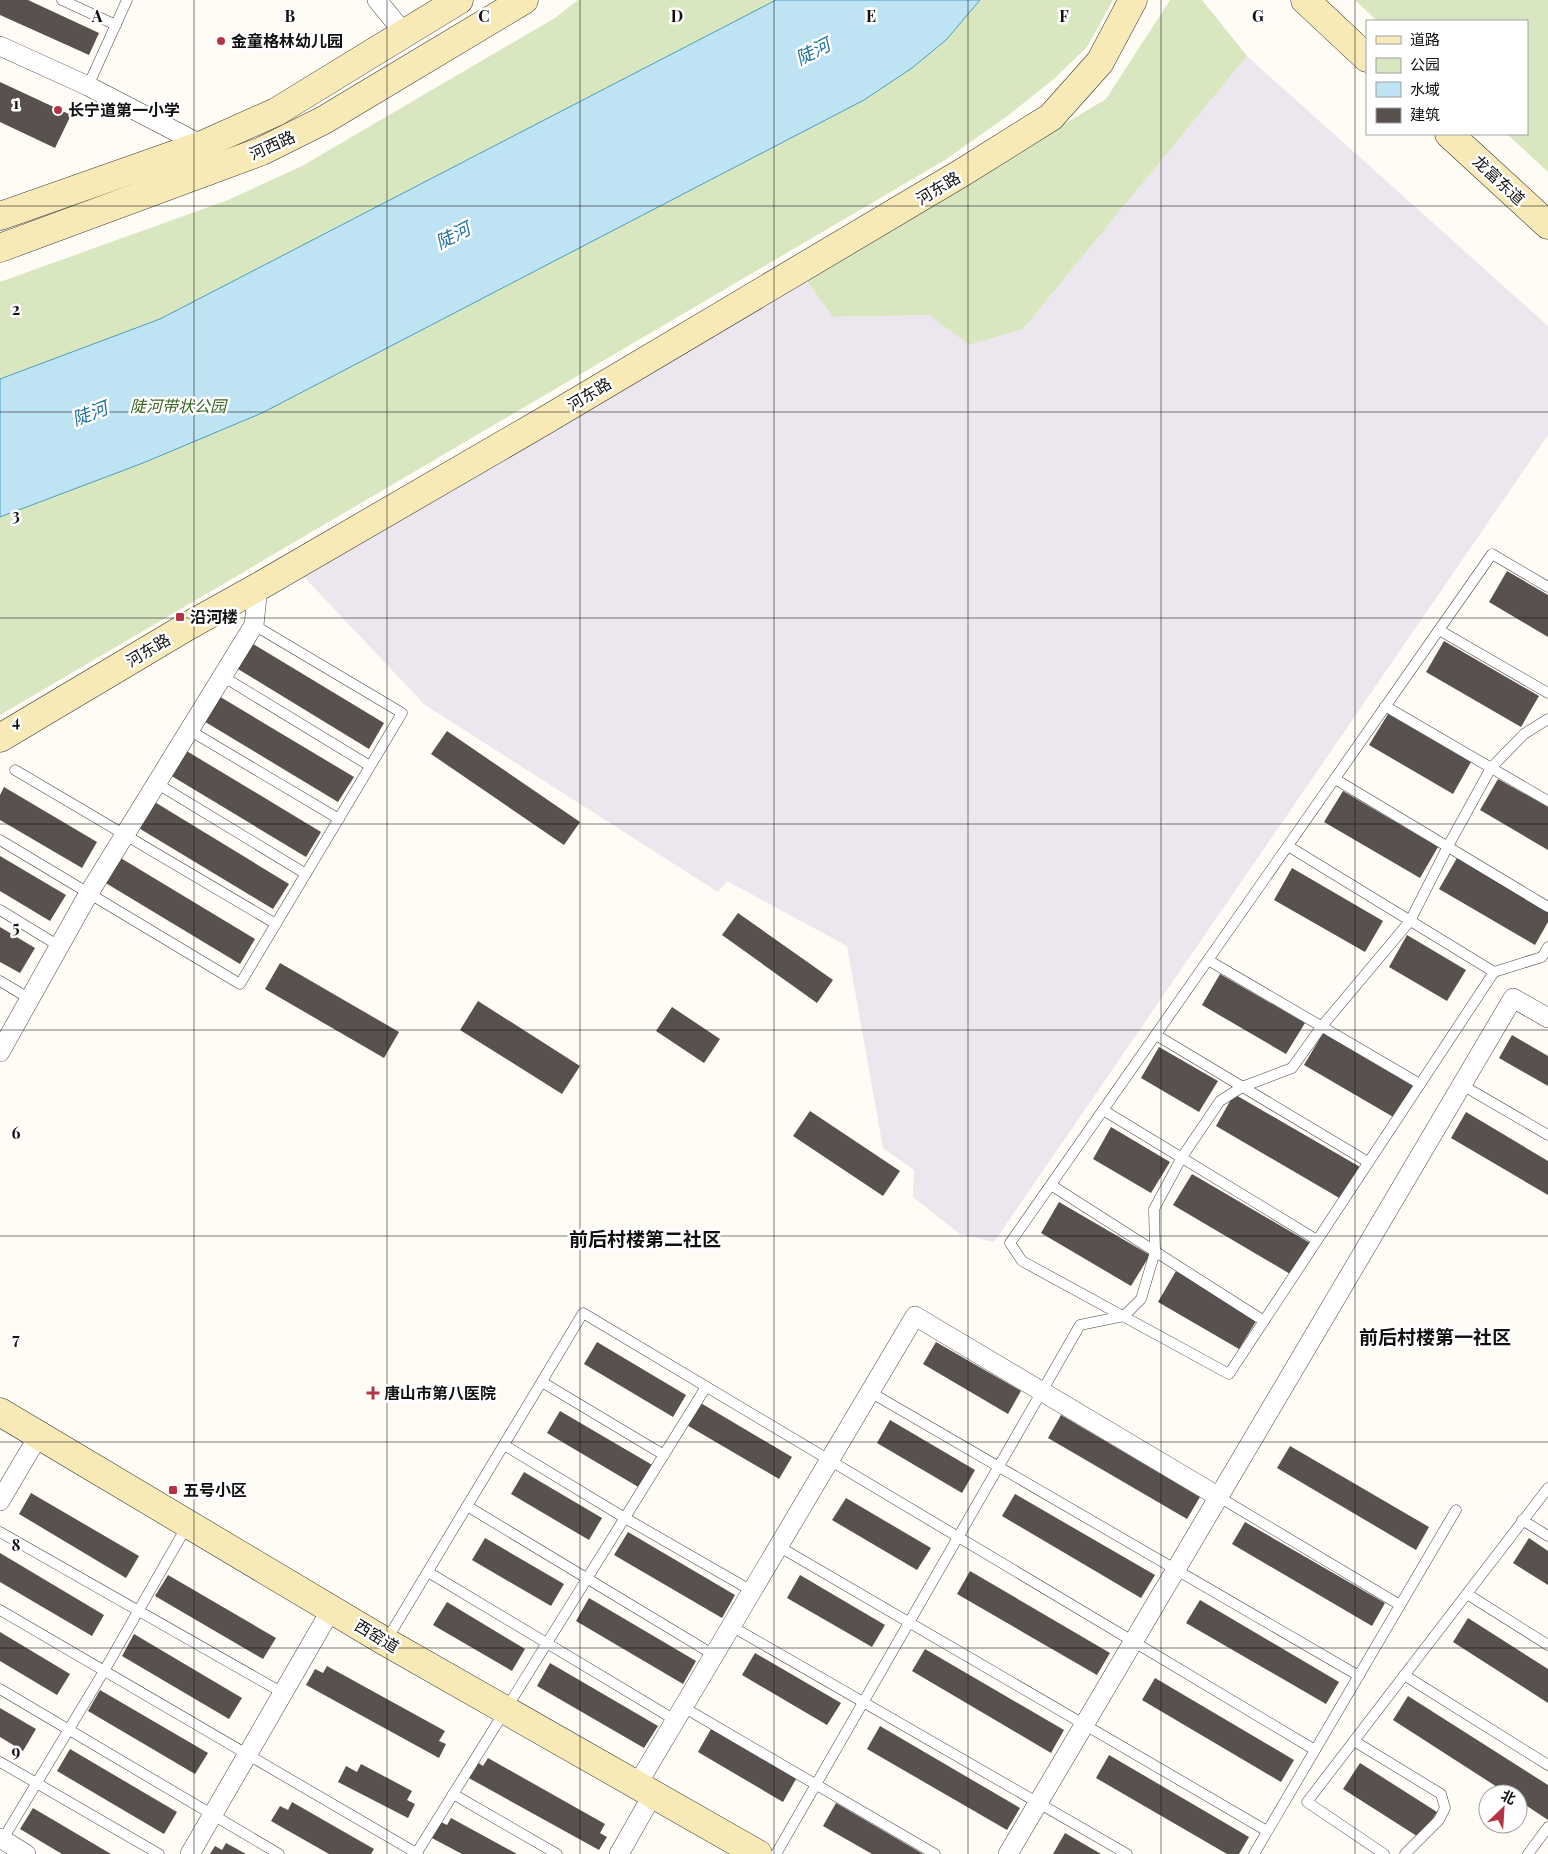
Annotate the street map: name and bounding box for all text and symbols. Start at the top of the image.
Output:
text: A [91,5,103,26]
text: B [285,5,296,26]
text: C [478,5,490,26]
text: D [671,5,683,26]
text: E [866,5,876,26]
text: F [1059,5,1069,26]
text: G [1252,5,1264,26]
legend [1366,20,1528,135]
text: 道路 [1410,29,1440,49]
place label: 金童格林幼儿园 [231,30,343,51]
water label: 陡河 [791,31,837,70]
marker: 金童格林幼儿园 [215,35,227,47]
text: 公园 [1410,54,1440,74]
text: 水域 [1410,79,1440,99]
text: 1 [13,92,19,113]
place label: 长宁道第一小学 [68,99,180,120]
marker: 长宁道第一小学 [52,104,64,116]
text: 建筑 [1410,104,1440,124]
street label: 河西路 [246,125,298,164]
street label: 龙富东道 [1469,150,1530,209]
street label: 河东路 [912,166,964,209]
water label: 陡河 [431,215,477,254]
text: 2 [12,298,20,319]
street label: 河东路 [563,372,615,415]
water label: 陡河 [69,394,114,431]
park label: 陡河带状公园 [130,395,228,416]
text: 3 [12,504,20,525]
place label: 沿河楼 [190,606,238,627]
marker: 沿河楼 [174,611,186,623]
street label: 河东路 [122,628,174,671]
text: 4 [12,710,20,731]
text: 5 [12,916,20,937]
text: 6 [12,1122,21,1143]
district label: 前后村楼第二社区 [569,1225,721,1251]
district label: 前后村楼第一社区 [1359,1323,1511,1349]
text: 7 [12,1328,20,1349]
place label: 唐山市第八医院 [384,1382,496,1403]
marker: 唐山市第八医院 [366,1386,380,1400]
place label: 五号小区 [183,1479,247,1500]
marker: 五号小区 [167,1484,179,1496]
text: 8 [12,1534,21,1555]
street label: 西窑道 [351,1614,403,1657]
text: 9 [12,1740,21,1761]
north arrow [1478,1784,1528,1834]
text: 北 [1498,1785,1519,1808]

